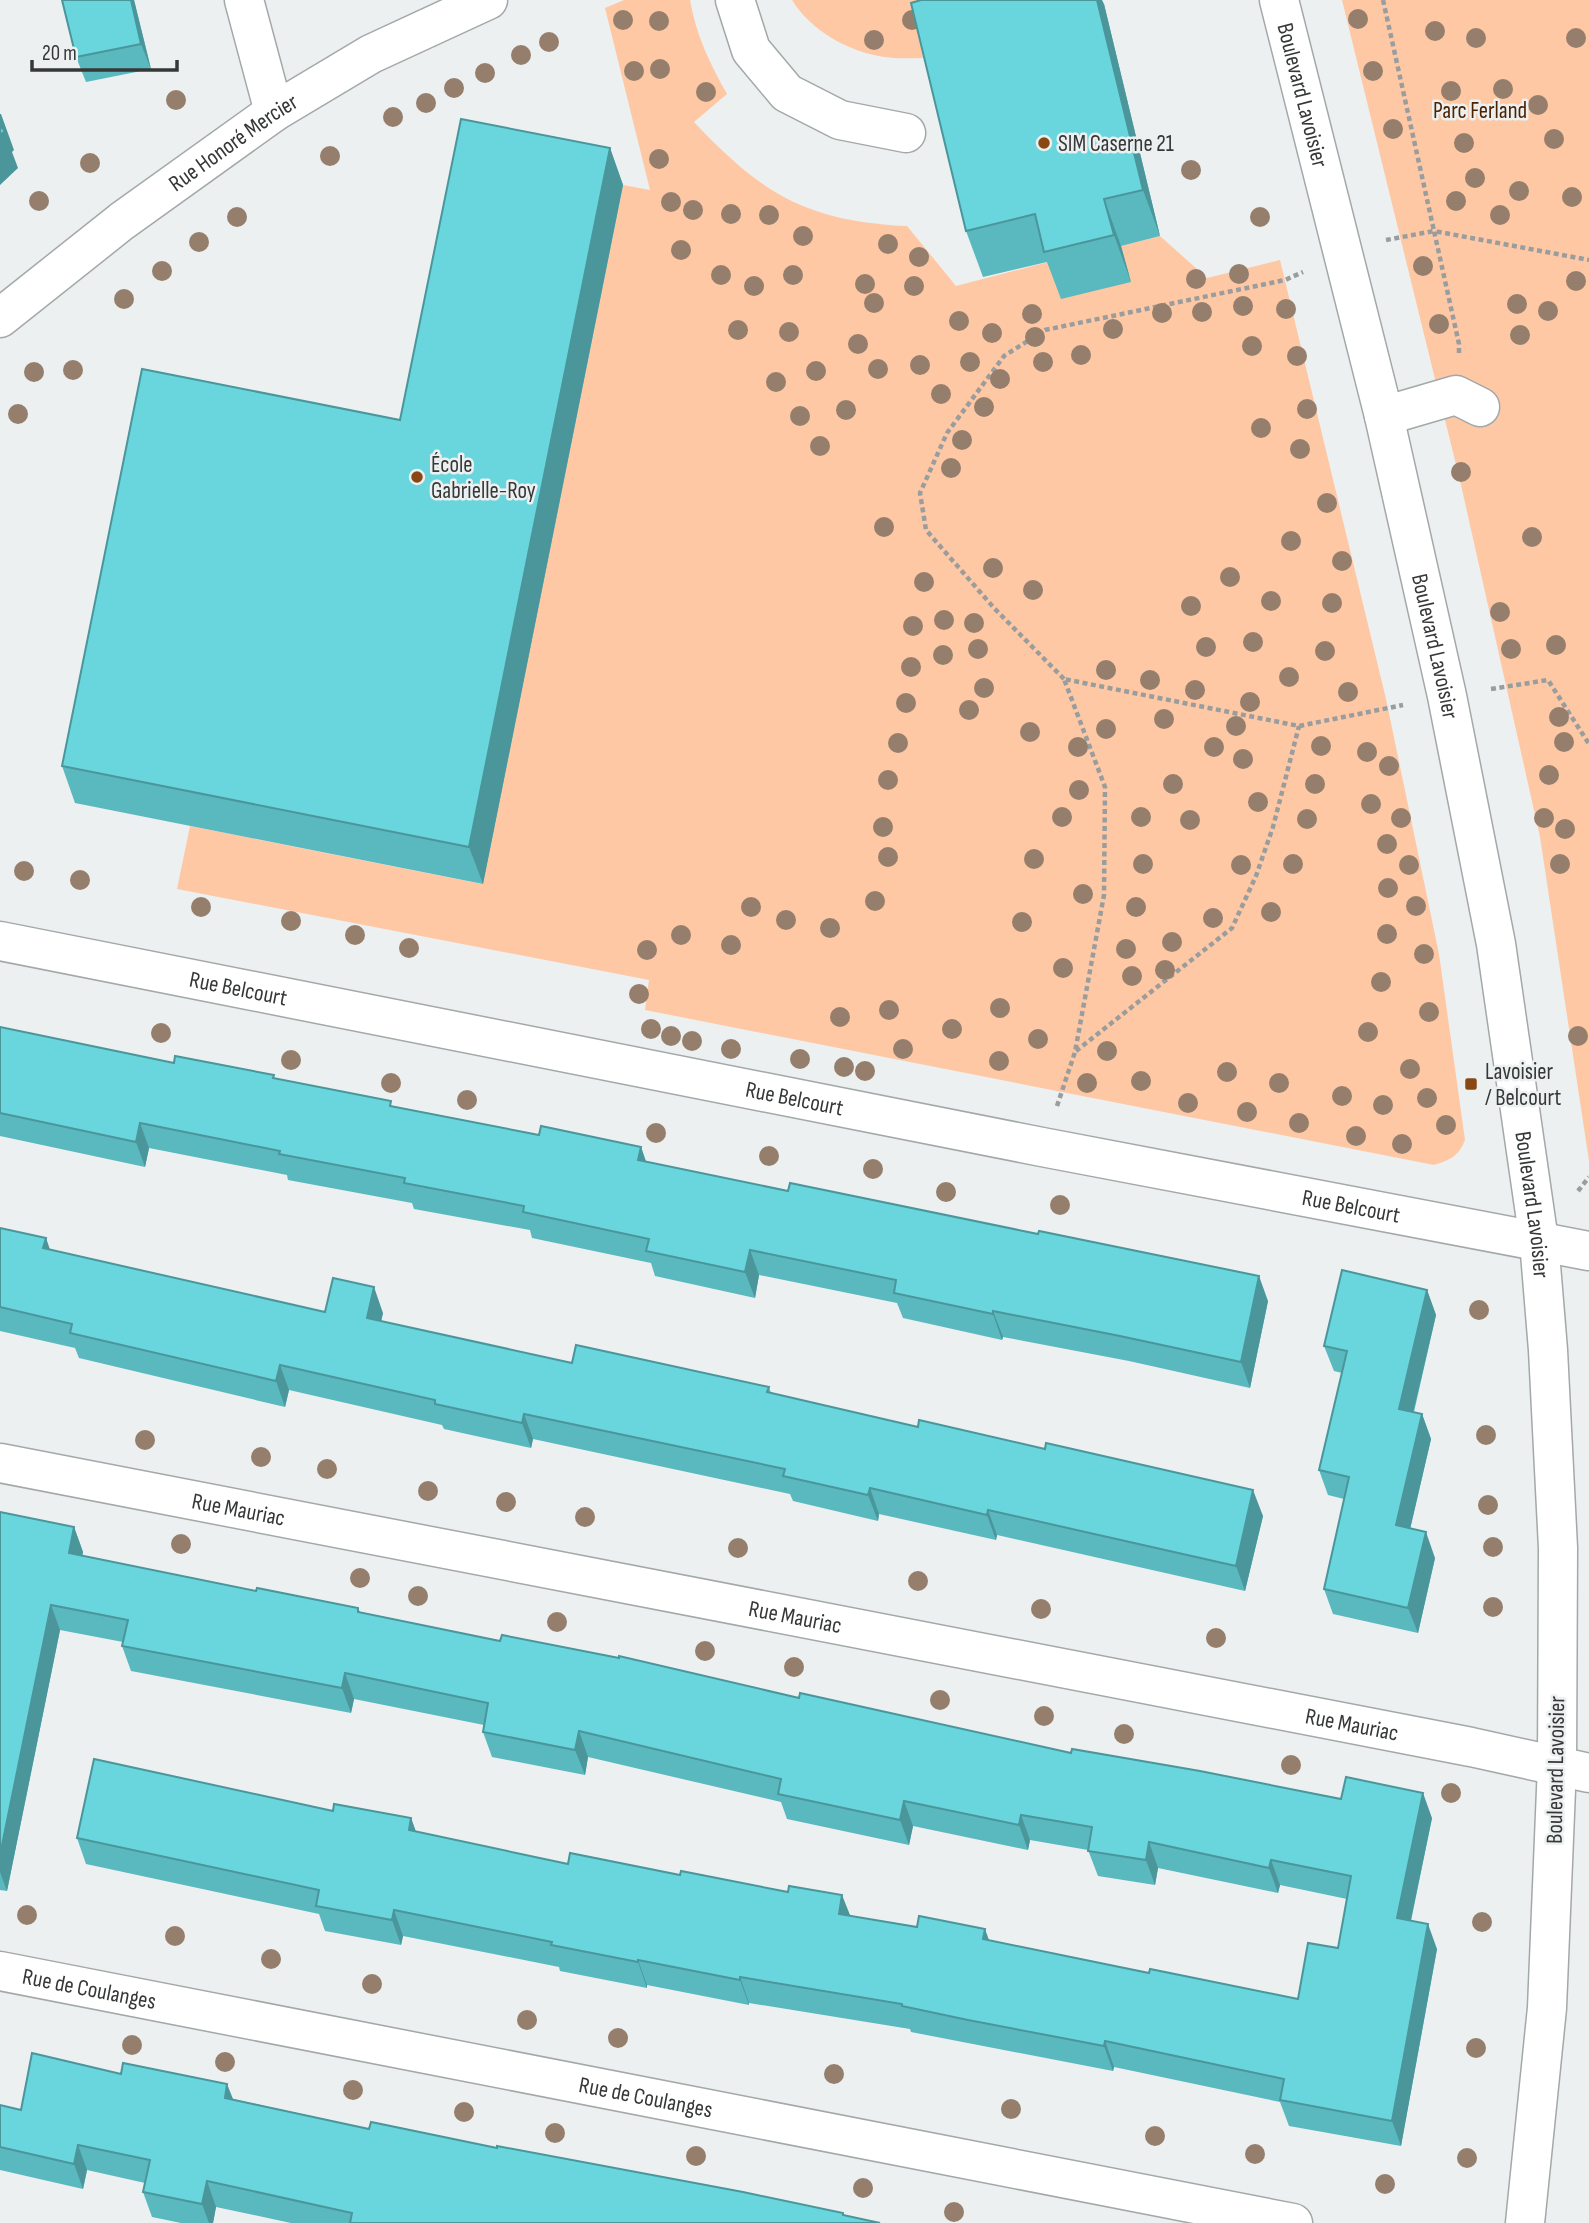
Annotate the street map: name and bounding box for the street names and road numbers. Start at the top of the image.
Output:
street label: Boulevard Lavoisier [1270,20,1334,171]
street label: Rue Honoré Mercier [164,88,303,198]
street label: Boulevard Lavoisier [1405,571,1464,722]
street label: Rue Belcourt [187,966,290,1012]
street label: Rue Belcourt [743,1076,846,1122]
street label: Boulevard Lavoisier [1508,1129,1555,1280]
street label: Rue Belcourt [1300,1184,1402,1230]
street label: Rue Mauriac [189,1487,287,1533]
street label: Rue Mauriac [746,1595,844,1640]
street label: Boulevard Lavoisier [1541,1696,1571,1844]
street label: Rue Mauriac [1303,1702,1401,1748]
street label: Rue de Coulanges [20,1963,158,2016]
street label: Rue de Coulanges [577,2071,715,2125]

